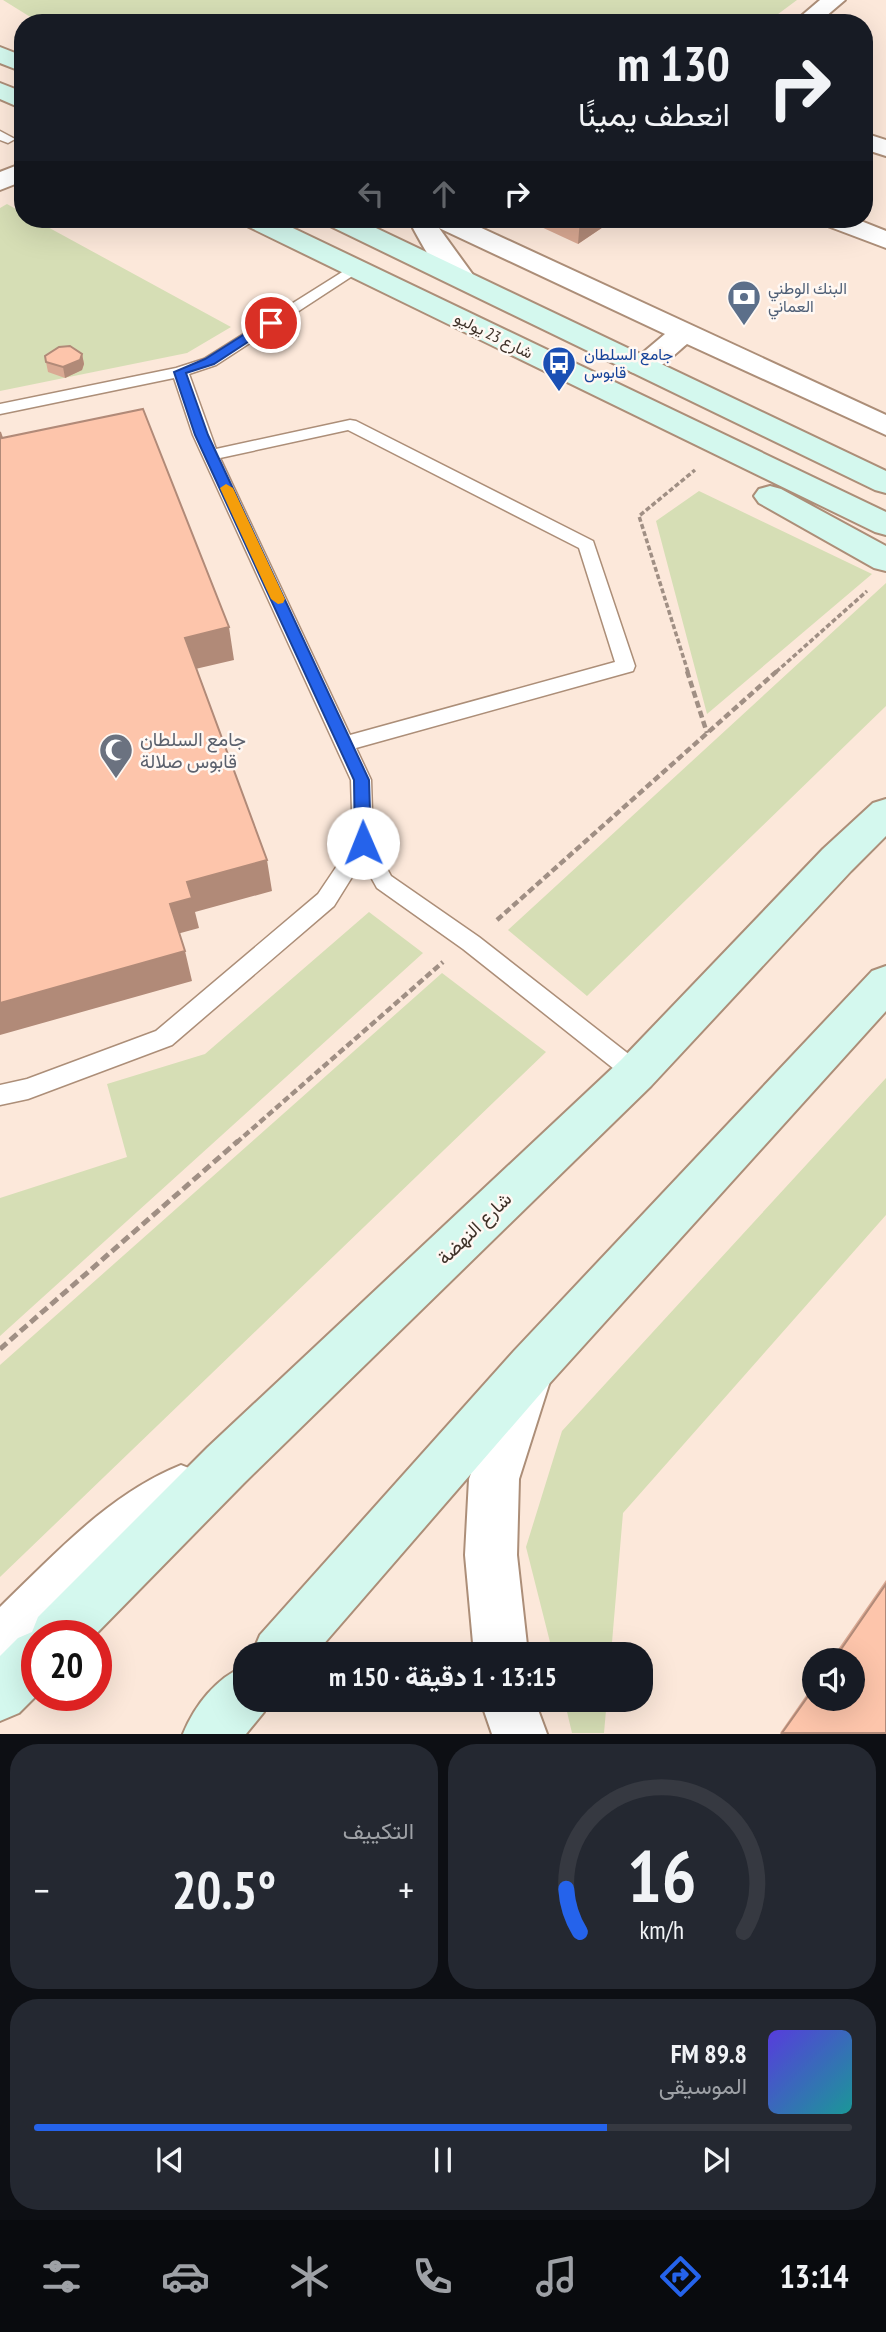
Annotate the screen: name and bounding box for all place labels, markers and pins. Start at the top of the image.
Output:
bank icon: البنك الوطني العماني [725,278,763,327]
place label: البنك الوطني العماني [768,278,847,320]
pin [241,293,301,353]
bus stop icon: جامع السلطان قابوس [540,344,578,393]
place label: جامع السلطان قابوس [584,344,673,383]
place label: جامع السلطان قابوس صلالة [140,727,246,773]
mosque icon: جامع السلطان قابوس صلالة [97,731,135,780]

